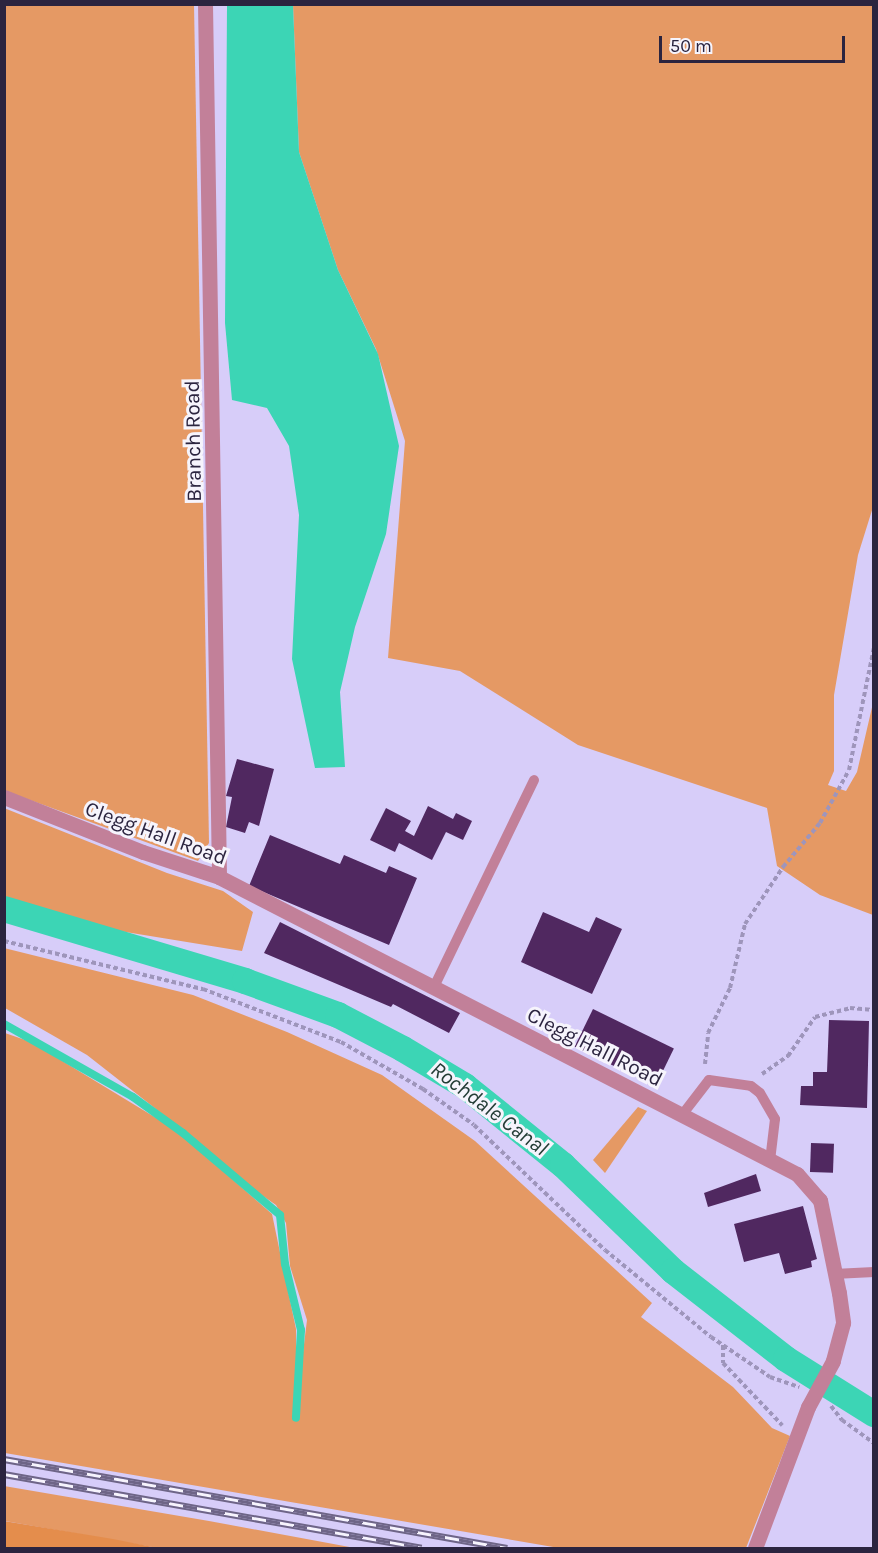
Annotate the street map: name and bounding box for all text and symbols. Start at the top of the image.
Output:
scale bar [662,24,848,62]
text: 50 m [670,35,712,57]
street label: Branch Road [179,380,207,502]
street label: Clegg Hall Road [82,796,230,870]
street label: Clegg Hall Road [523,1002,667,1092]
water label: Rochdale Canal [425,1056,553,1162]

